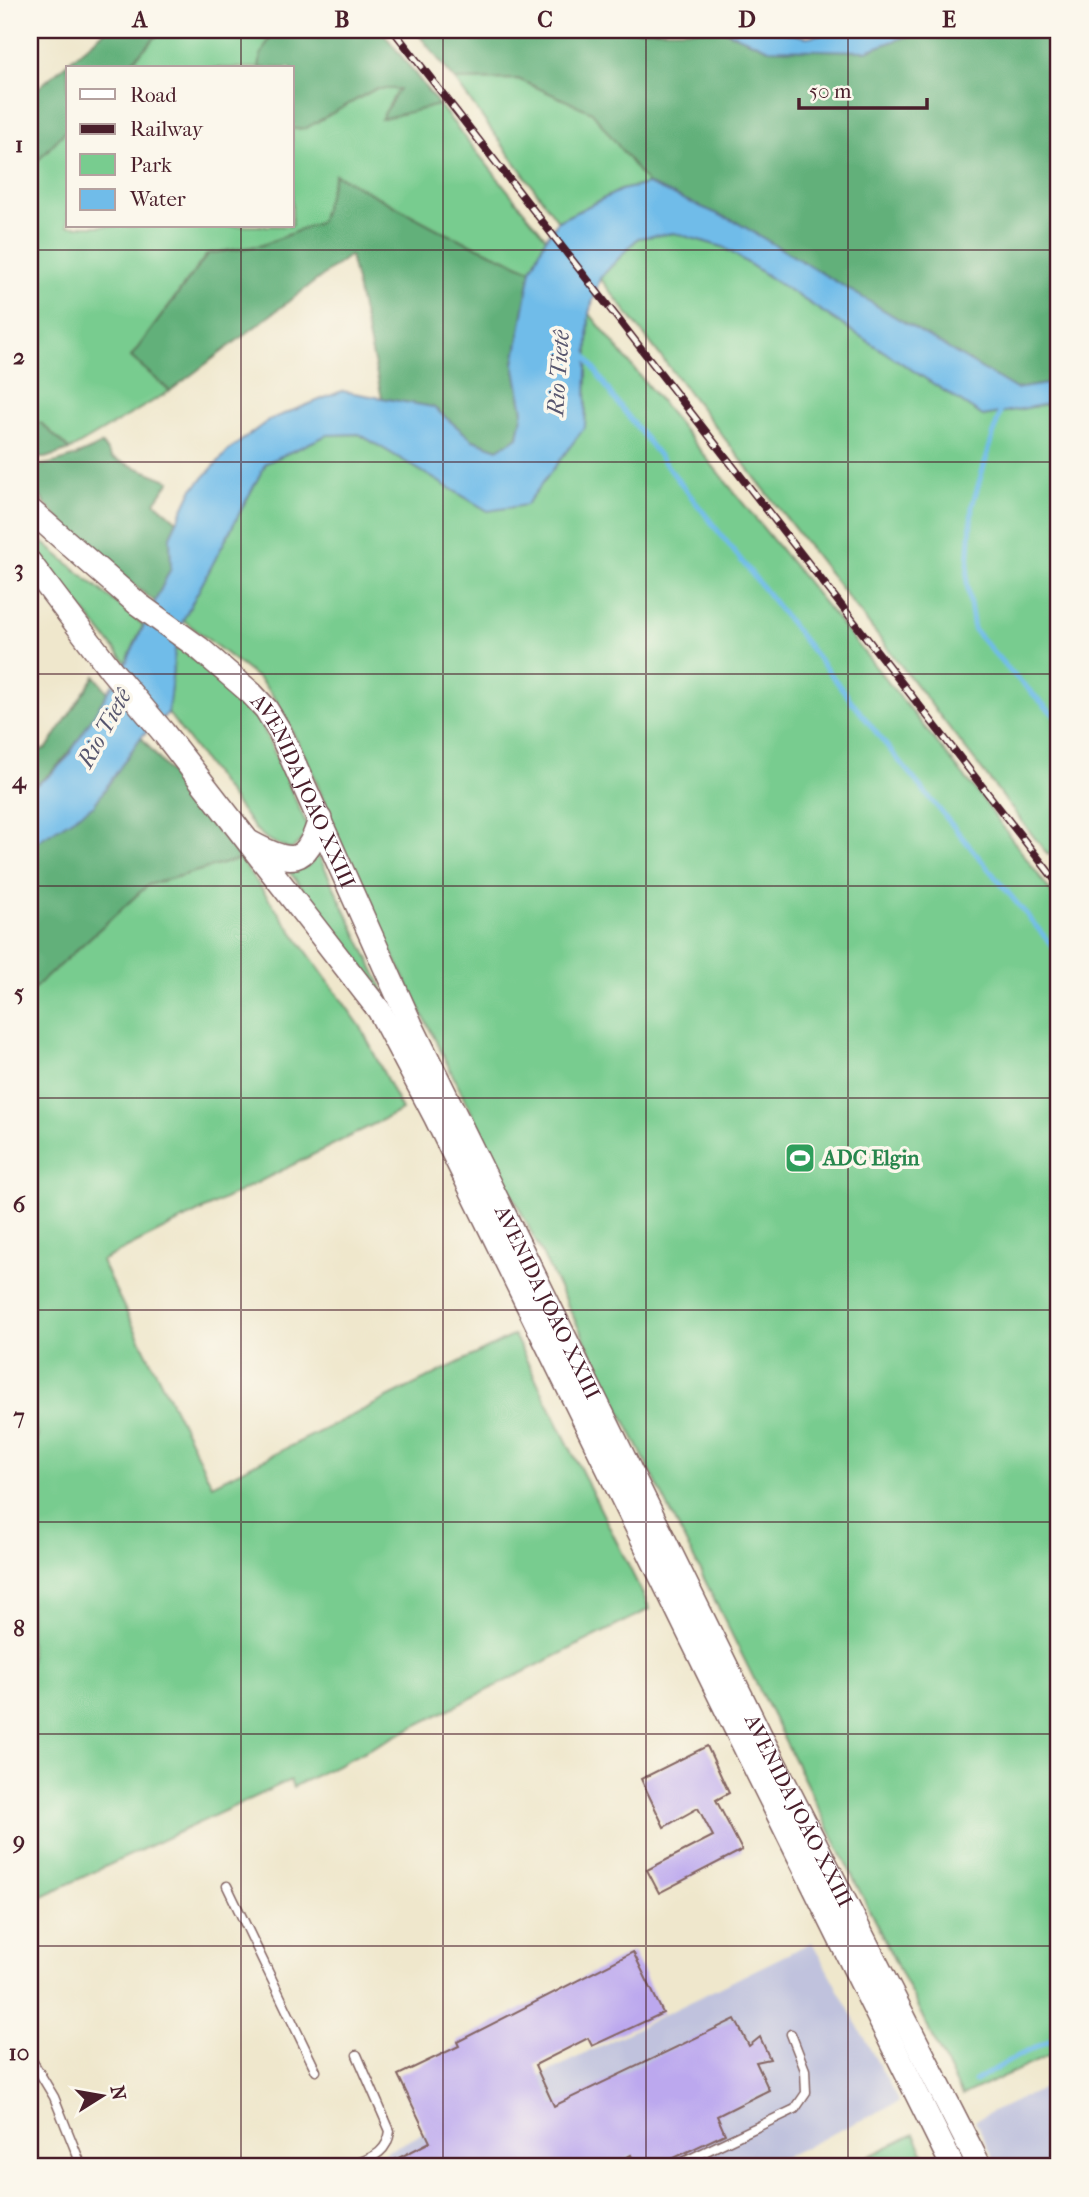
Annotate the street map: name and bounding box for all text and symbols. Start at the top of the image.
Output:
text: A [131,6,149,33]
text: B [335,6,350,33]
text: C [537,6,553,33]
text: D [738,6,756,33]
text: E [942,6,956,33]
legend [66,66,294,228]
scale bar [799,66,926,110]
text: 50 m [809,79,852,103]
text: Road [130,83,177,107]
text: Railway [130,117,204,141]
text: 1 [15,131,23,158]
text: Park [130,153,172,177]
text: Water [129,187,186,211]
water label: Rio Tietê [542,328,575,419]
text: 2 [13,343,25,370]
text: 3 [14,555,24,582]
water label: Rio Tietê [71,683,138,774]
street label: AVENIDA JOÃO XXIII [245,688,360,891]
text: 4 [11,767,27,794]
text: 5 [14,979,24,1006]
sports icon: ADC Elgin [783,1141,817,1175]
place label: ADC Elgin [821,1146,920,1170]
text: 6 [13,1191,26,1218]
street label: AVENIDA JOÃO XXIII [489,1201,605,1403]
text: 7 [12,1403,25,1430]
text: 8 [13,1615,25,1642]
street label: AVENIDA JOÃO XXIII [739,1710,857,1911]
text: 9 [12,1827,25,1854]
text: 10 [9,2039,29,2066]
north arrow [66,2060,136,2130]
text: N [106,2084,130,2103]

